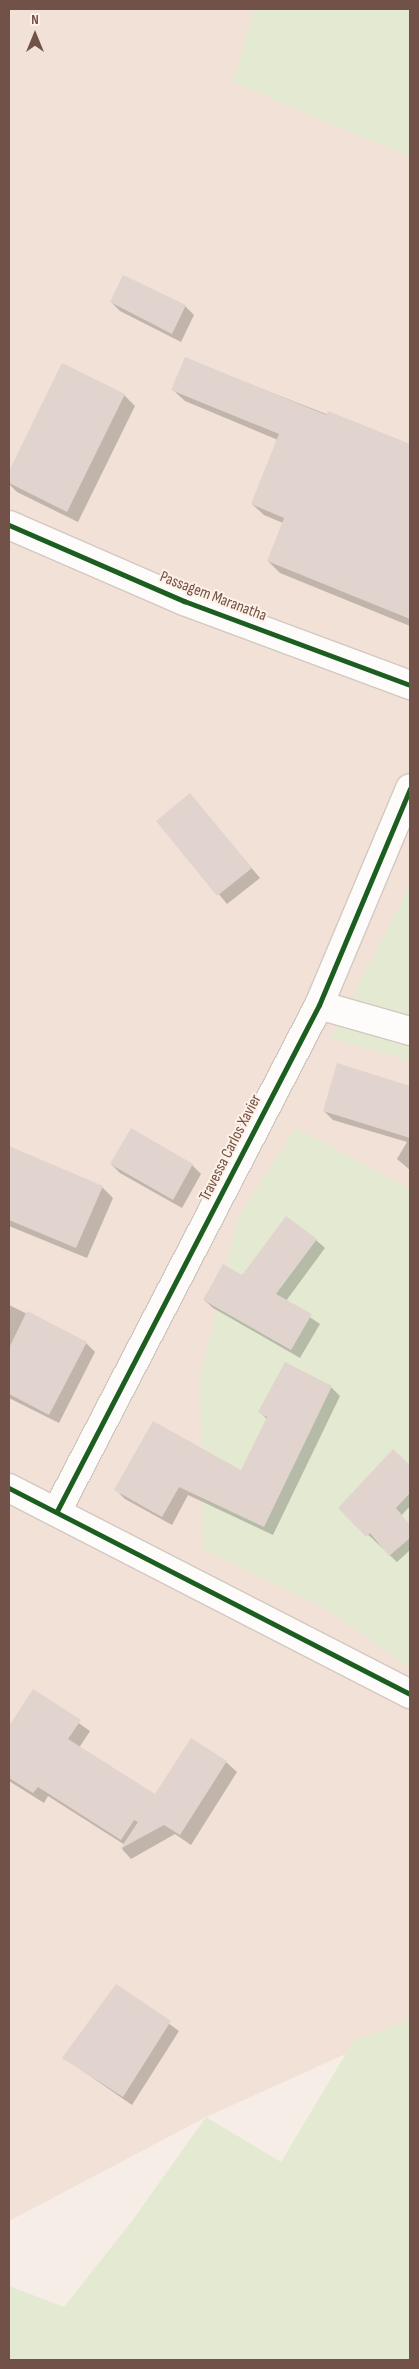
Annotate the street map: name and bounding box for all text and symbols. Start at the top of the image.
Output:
north arrow [10,10,60,60]
text: N [31,11,39,28]
street label: Passagem Maranatha [157,568,269,626]
street label: Travessa Carlos Xavier [196,1091,266,1205]

